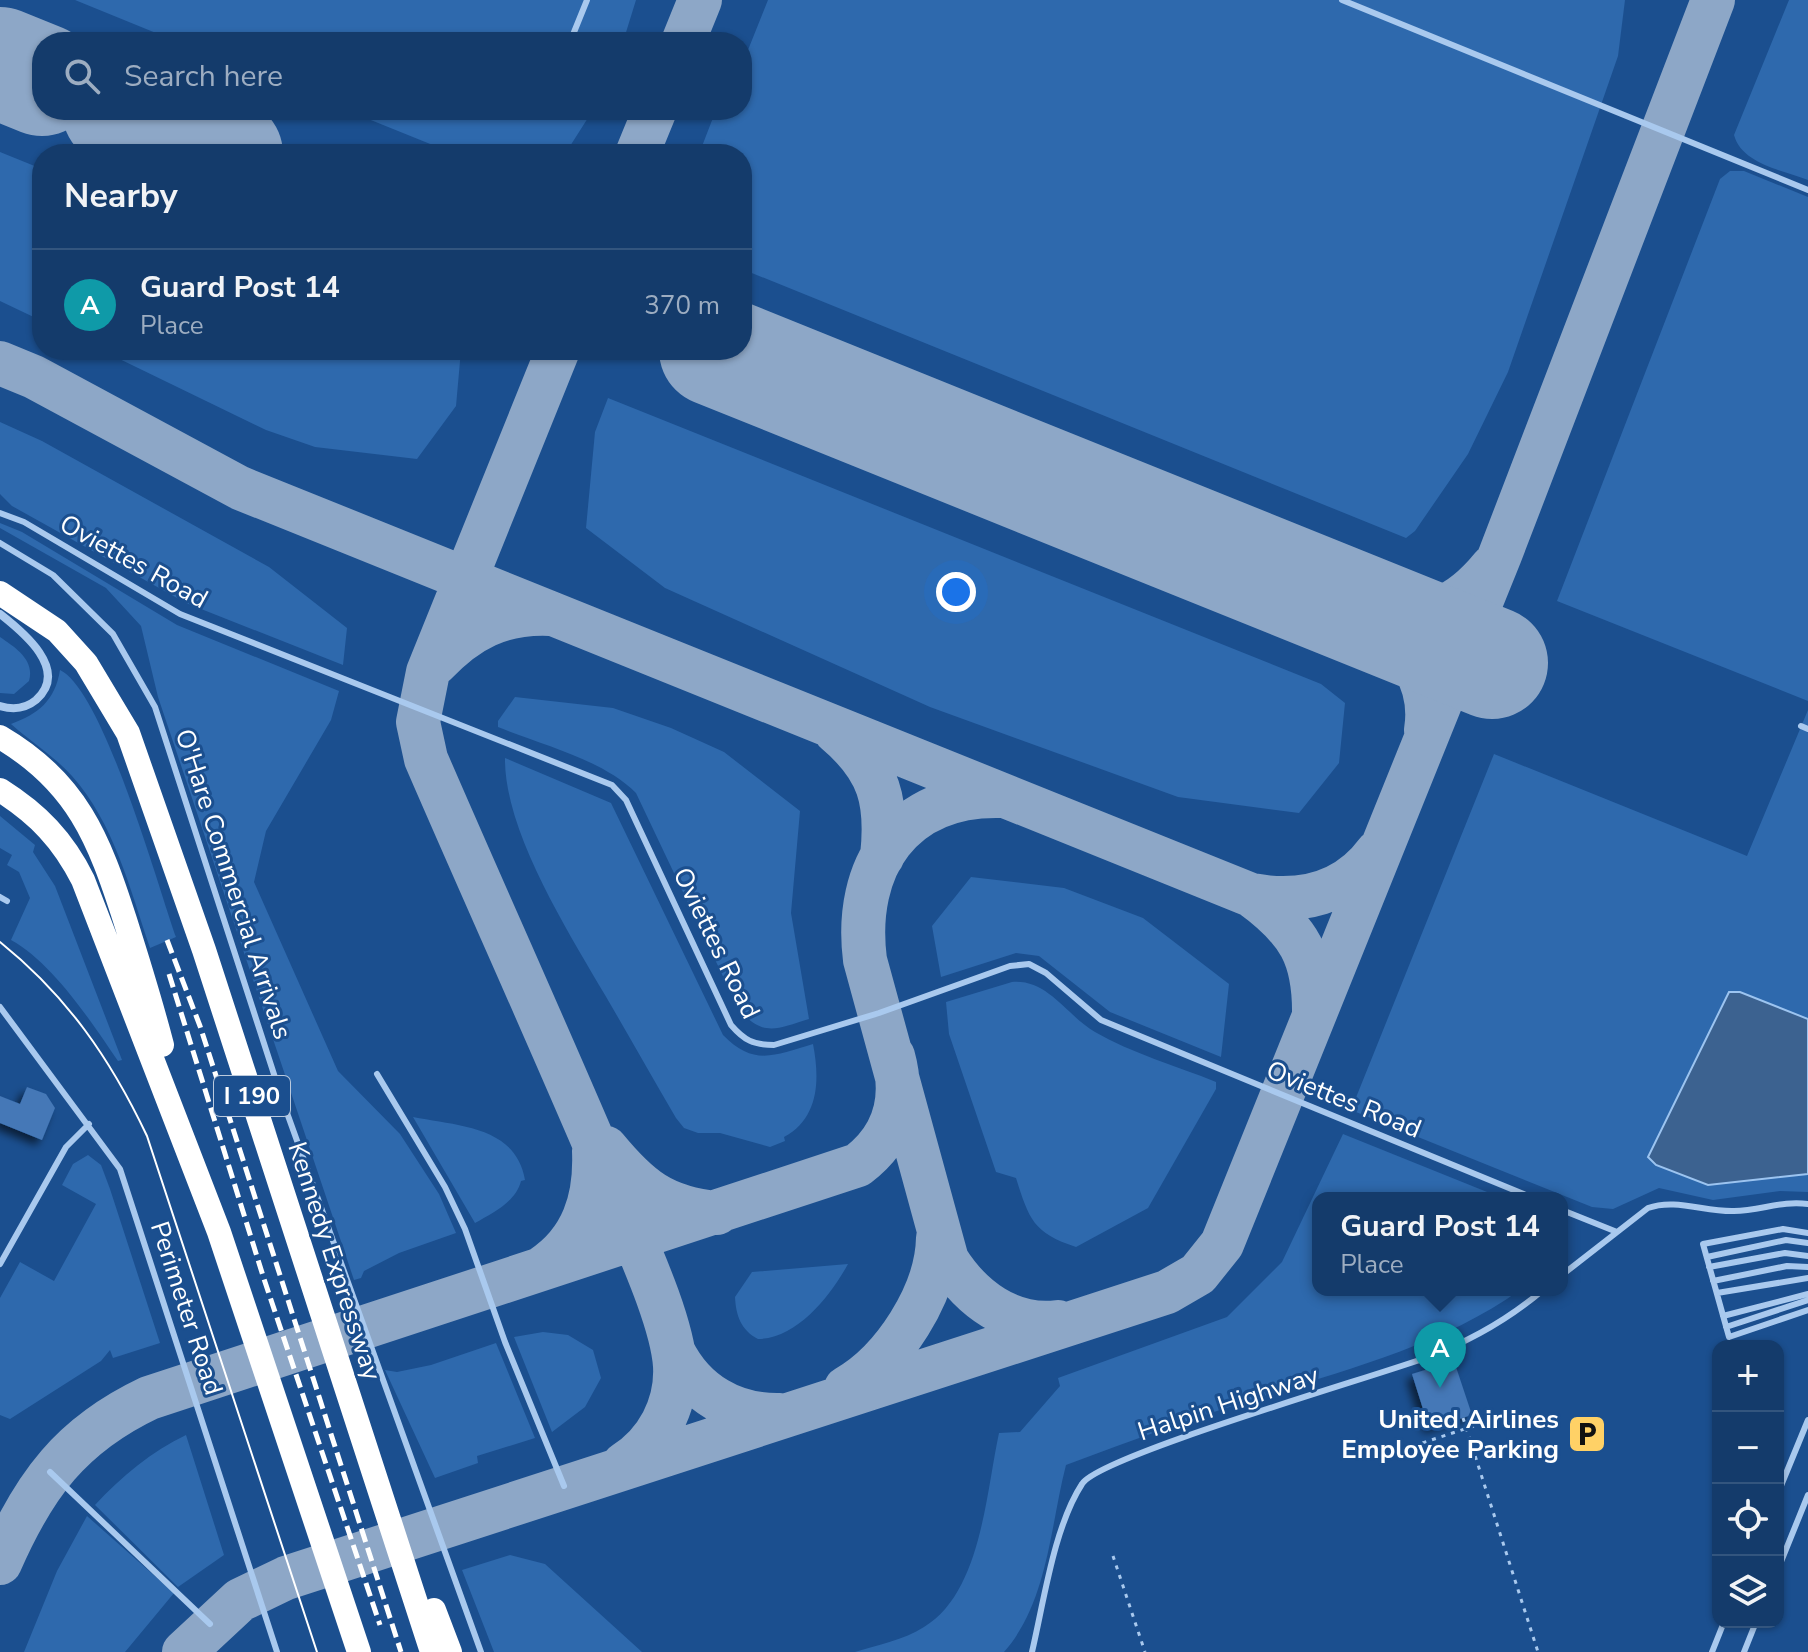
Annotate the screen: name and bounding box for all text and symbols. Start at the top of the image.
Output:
search box [32,32,752,120]
icon: search [60,54,104,98]
text: Search here [124,56,283,97]
text: Nearby [64,173,178,219]
text: Guard Post 14 [140,267,340,308]
text: A [80,288,100,323]
text: 370 m [644,288,720,323]
text: Place [140,308,204,343]
street label: Oviettes Road [53,506,214,617]
your location [936,572,976,612]
street label: O'Hare Commercial Arrivals [167,725,300,1044]
street label: Oviettes Road [665,862,768,1025]
street label: Oviettes Road [1261,1052,1427,1146]
road number: I 190 [214,1076,290,1116]
street label: Kennedy Expressway [279,1137,390,1385]
popup [1312,1192,1568,1296]
text: Guard Post 14 [1340,1206,1540,1247]
street label: Perimeter Road [142,1217,231,1399]
text: Place [1340,1247,1404,1282]
pin: A [1414,1322,1466,1388]
map controls [1712,1340,1784,1628]
button: + [1712,1340,1784,1412]
street label: Halpin Highway [1133,1358,1324,1449]
place label: United Airlines Employee Parking [1341,1402,1559,1467]
button: − [1712,1412,1784,1484]
parking icon: United Airlines Employee Parking [1566,1413,1608,1455]
button: locate [1712,1484,1784,1556]
button: layers [1712,1556,1784,1628]

